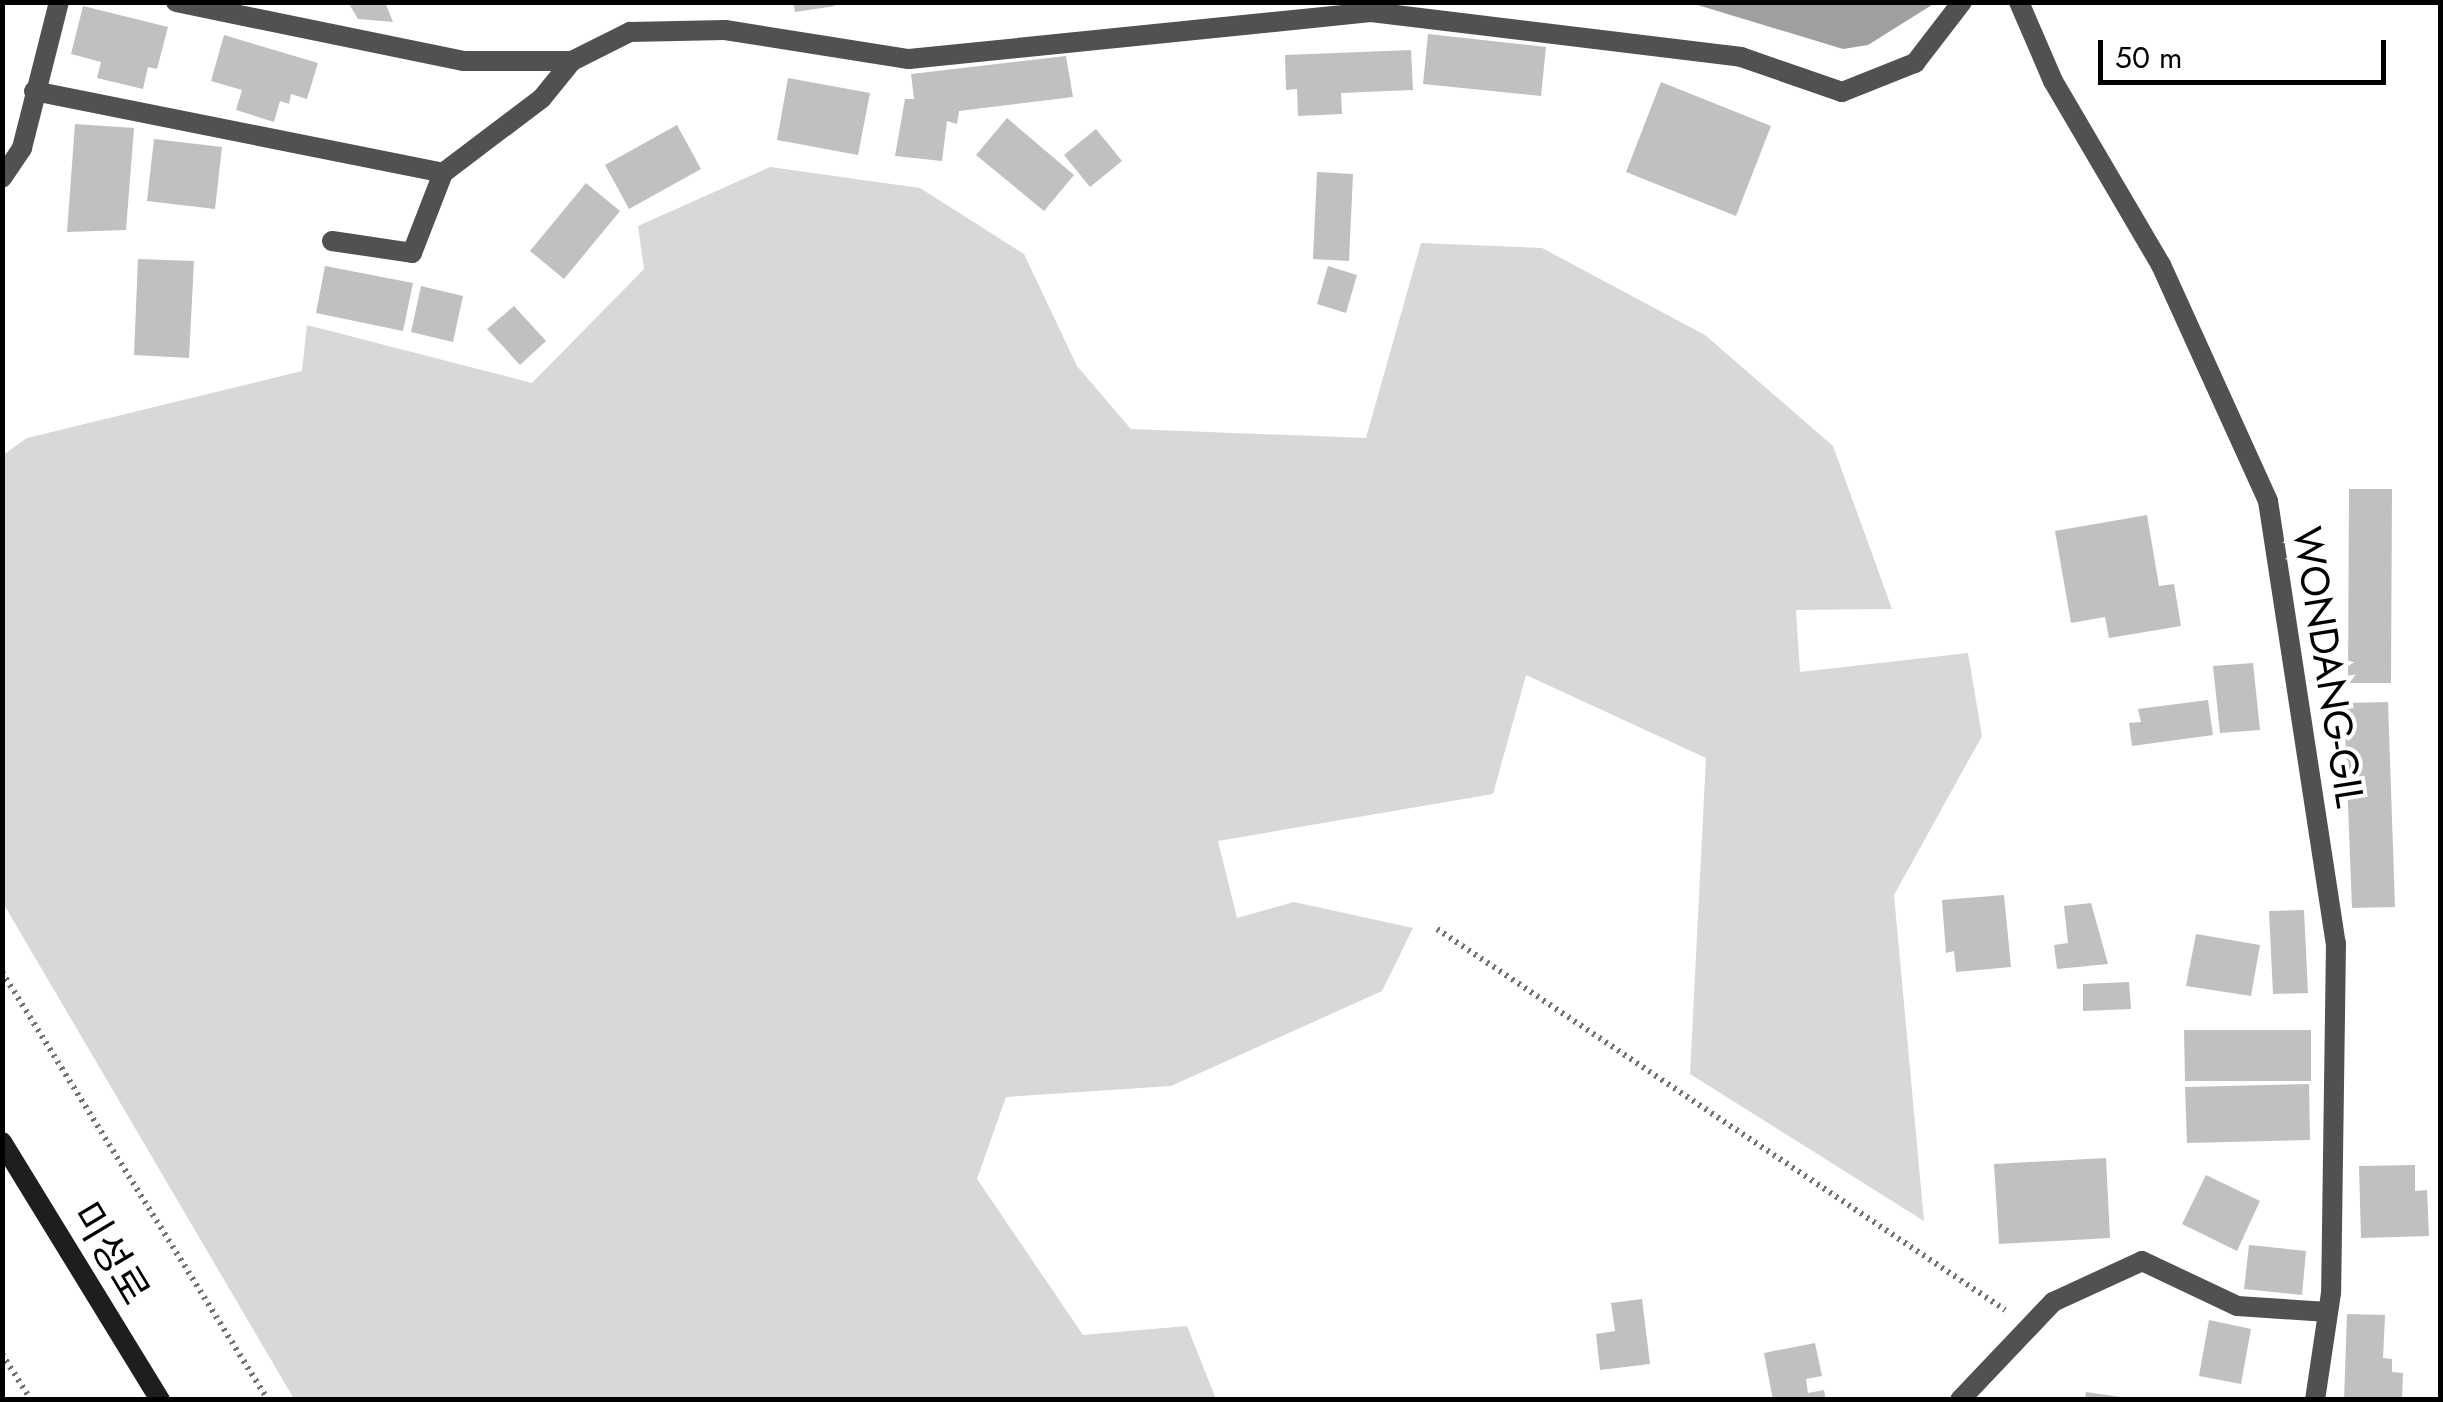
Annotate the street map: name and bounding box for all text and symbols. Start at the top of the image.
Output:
scale bar [2103,20,2390,82]
text: 50 m [2115,36,2182,79]
street label: WONDANG-GIL [2283,523,2375,811]
street label: 미성로 [62,1193,160,1313]

